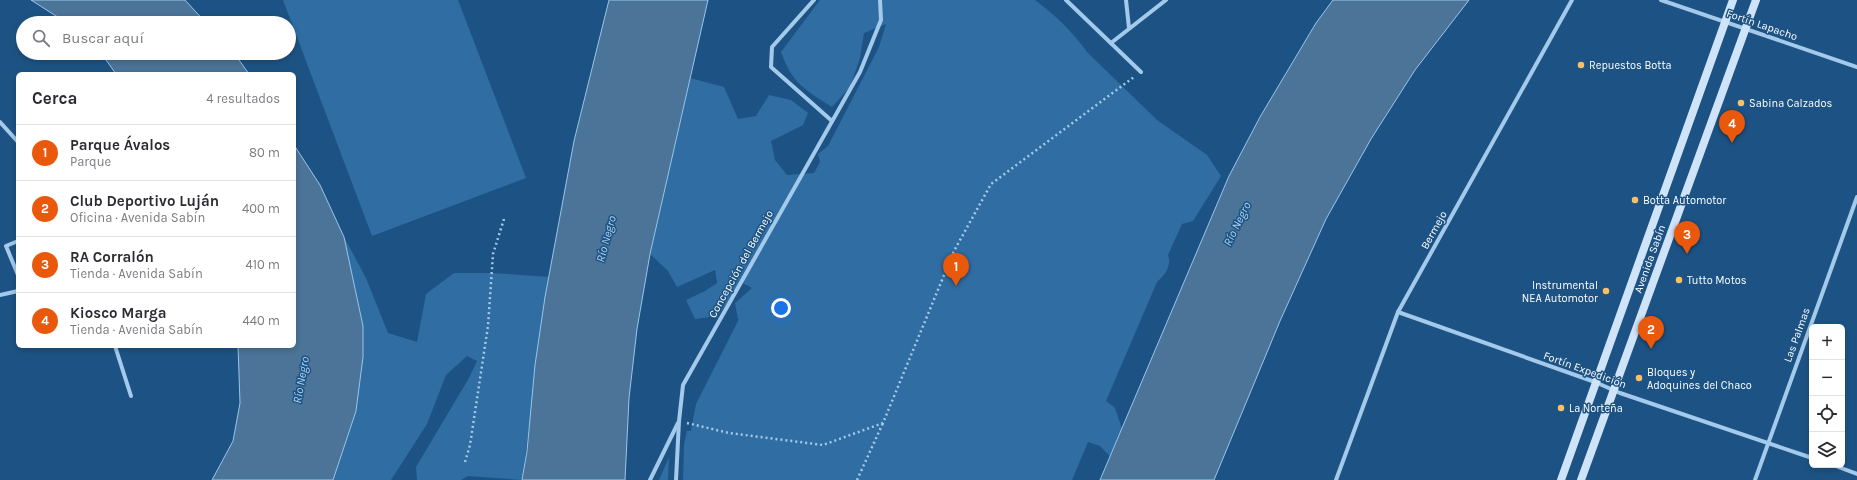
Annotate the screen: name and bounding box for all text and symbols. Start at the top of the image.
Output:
street label: Fortín Lapacho [1725,7,1799,43]
search box [16,16,296,60]
icon: search [30,27,52,49]
text: Buscar aquí [62,29,144,47]
place label: Repuestos Botta [1589,59,1672,72]
marker: Repuestos Botta [1576,60,1586,70]
text: Cerca [32,88,77,108]
text: 4 resultados [206,91,280,106]
place label: Sabina Calzados [1749,97,1832,110]
marker: Sabina Calzados [1736,98,1746,108]
pin: 4 [1719,110,1745,143]
text: Parque Ávalos [70,136,170,154]
text: 1 [43,145,47,160]
text: 80 m [249,145,280,160]
text: Parque [70,154,111,169]
text: Club Deportivo Luján [70,192,219,210]
place label: Botta Automotor [1643,194,1726,207]
marker: Botta Automotor [1630,195,1640,205]
water label: Río Negro [1220,200,1254,248]
text: 2 [41,201,49,216]
text: 400 m [242,201,280,216]
street label: Concepción del Bermejo [706,208,776,320]
street label: Bermejo [1418,209,1450,251]
text: Oficina · Avenida Sabín [70,210,205,225]
water label: Río Negro [593,214,619,264]
pin: 3 [1674,221,1700,254]
street label: Avenida Sabín [1632,223,1668,295]
text: RA Corralón [70,248,154,266]
pin: 1 [943,253,969,286]
text: 3 [41,257,49,272]
text: 410 m [245,257,280,272]
text: Tienda · Avenida Sabín [70,266,203,281]
place label: Tutto Motos [1687,274,1747,287]
marker: Tutto Motos [1674,275,1684,285]
place label: Instrumental NEA Automotor [1522,279,1598,305]
marker: Instrumental NEA Automotor [1601,286,1611,296]
your location [771,298,791,318]
text: Kiosco Marga [70,304,167,322]
street label: Las Palmas [1781,306,1813,364]
text: 4 [41,313,49,328]
text: 440 m [243,313,280,328]
pin: 2 [1638,316,1664,349]
text: Tienda · Avenida Sabín [70,322,203,337]
map controls [1809,324,1845,468]
button: + [1809,324,1845,360]
street label: Fortín Expedición [1542,349,1628,391]
water label: Río Negro [290,355,312,405]
button: − [1809,360,1845,396]
place label: Bloques y Adoquines del Chaco [1647,366,1752,392]
marker: Bloques y Adoquines del Chaco [1634,373,1644,383]
button: locate [1809,396,1845,432]
place label: La Norteña [1569,402,1623,415]
marker: La Norteña [1556,403,1566,413]
button: layers [1809,432,1845,468]

